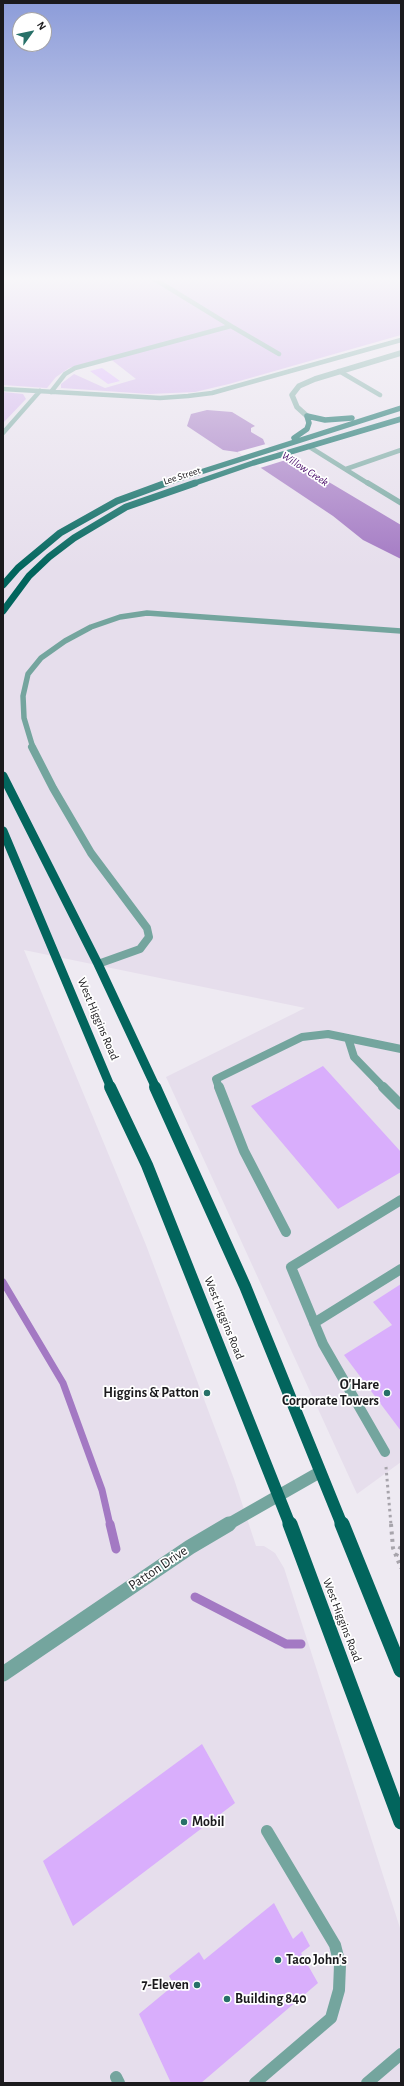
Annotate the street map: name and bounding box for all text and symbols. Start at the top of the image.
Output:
north arrow [12,12,52,52]
text: N [35,20,48,32]
water label: Willow Creek [279,449,331,489]
street label: Lee Street [162,464,202,488]
street label: West Higgins Road [74,976,122,1062]
street label: West Higgins Road [201,1274,247,1362]
place label: O'Hare Corporate Towers [282,1377,379,1410]
place label: Higgins & Patton [103,1385,199,1401]
marker: Higgins & Patton [202,1388,212,1398]
marker: O'Hare Corporate Towers [382,1388,392,1398]
street label: Patton Drive [125,1542,191,1594]
street label: West Higgins Road [319,1576,365,1664]
place label: Mobil [192,1814,225,1830]
marker: Mobil [179,1817,189,1827]
place label: Taco John's [286,1952,347,1968]
marker: Taco John's [273,1955,283,1965]
place label: 7-Eleven [141,1977,189,1993]
marker: 7-Eleven [192,1980,202,1990]
place label: Building 840 [235,1991,307,2007]
marker: Building 840 [222,1994,232,2004]

